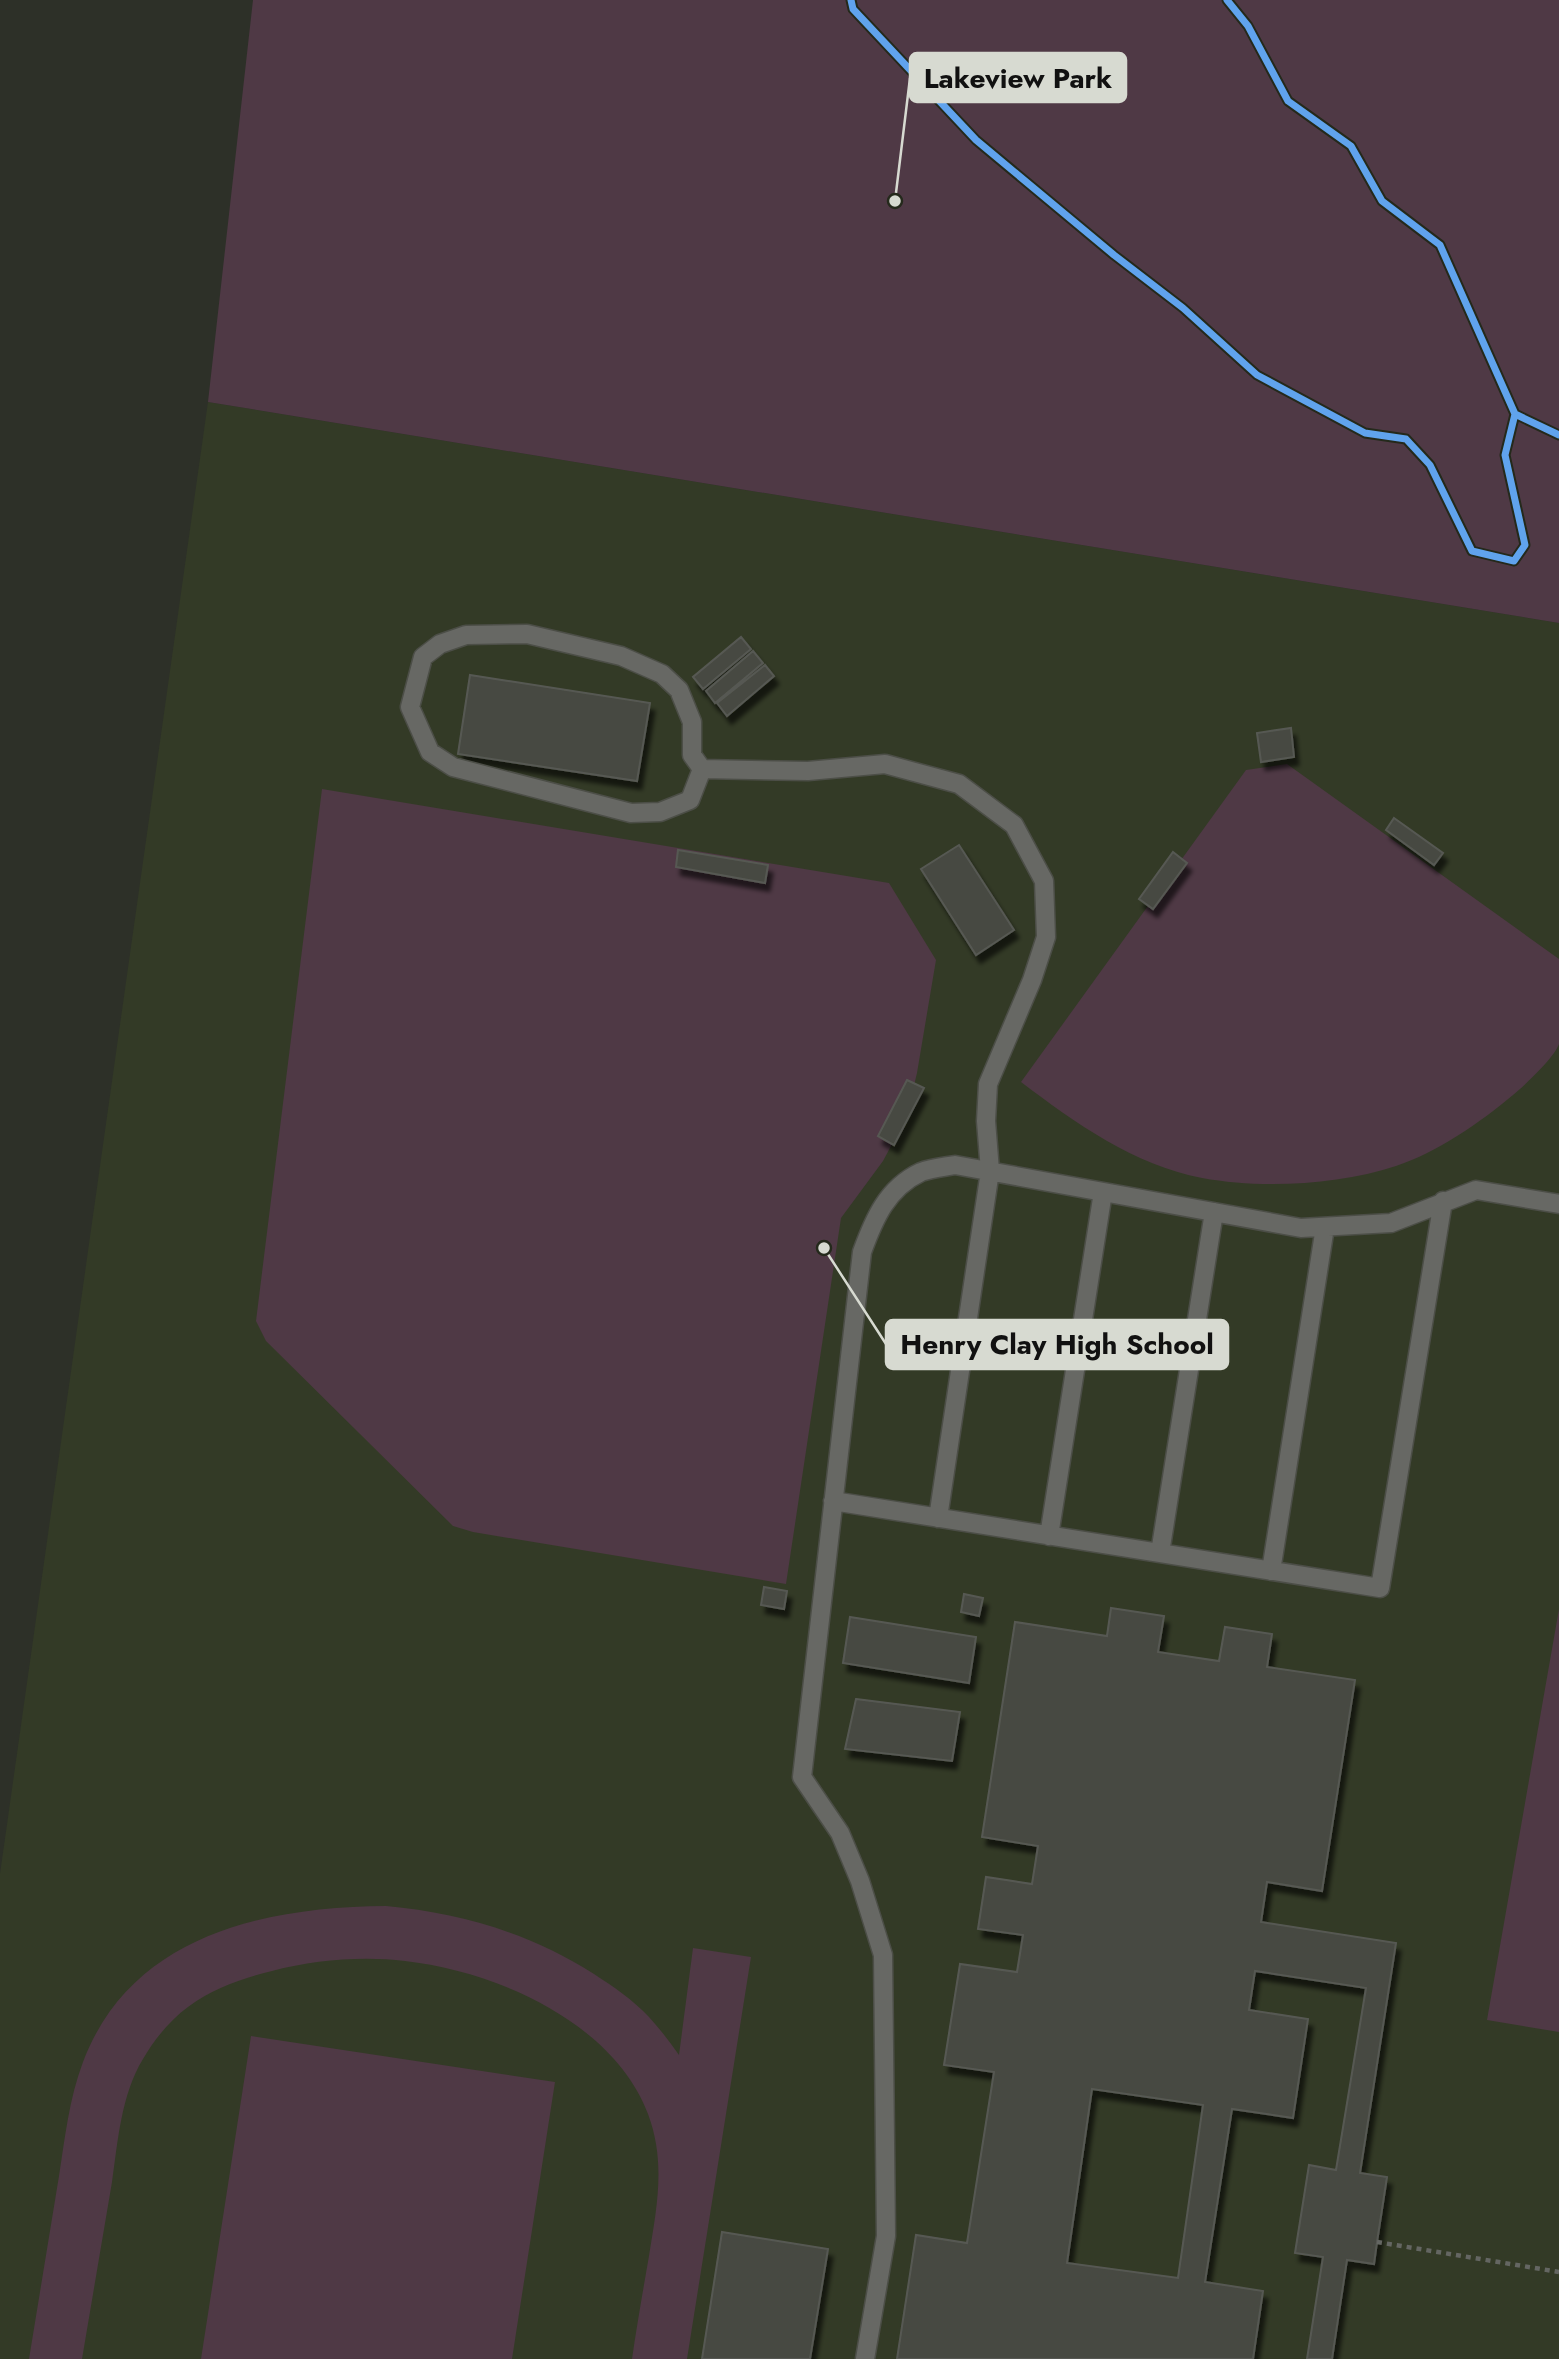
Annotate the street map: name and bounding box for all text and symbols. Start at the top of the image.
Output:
callout: Lakeview Park [910,53,1126,102]
text: Lakeview Park [924,58,1112,99]
callout: Henry Clay High School [886,1320,1228,1369]
text: Henry Clay High School [900,1324,1214,1365]

